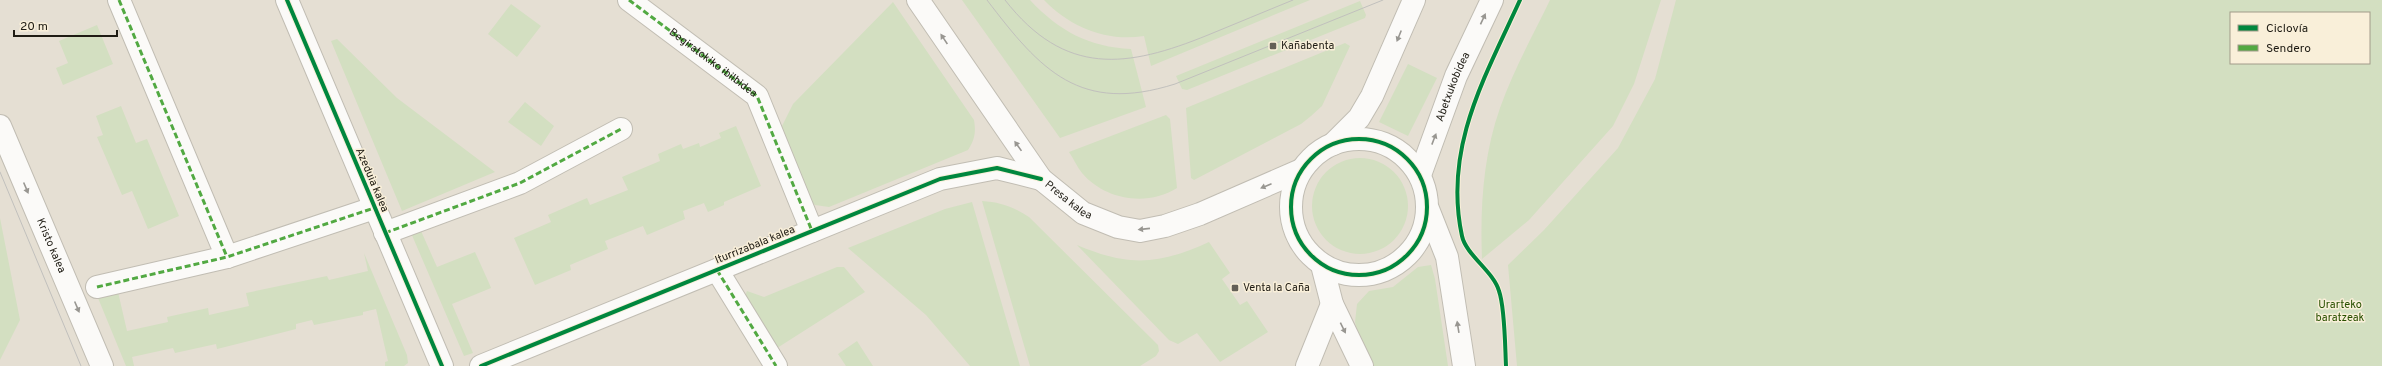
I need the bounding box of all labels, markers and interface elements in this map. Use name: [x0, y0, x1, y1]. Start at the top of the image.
scale bar: [14, 12, 117, 38]
legend: [2230, 12, 2370, 64]
one-way arrow: [1480, 13, 1486, 25]
text: 20 m: [20, 19, 48, 35]
text: Ciclovía: [2266, 21, 2308, 37]
street label: Begiratokiko ibilbidea: [666, 25, 760, 101]
one-way arrow: [1396, 31, 1402, 42]
one-way arrow: [940, 33, 948, 44]
place label: Kañabenta: [1281, 39, 1334, 53]
marker: Kañabenta: [1268, 41, 1278, 51]
text: Sendero: [2266, 41, 2311, 57]
street label: Abetxukobidea: [1433, 50, 1473, 124]
one-way arrow: [1432, 133, 1438, 145]
one-way arrow: [1014, 141, 1022, 151]
street label: Azeduia kalea: [352, 146, 392, 214]
street label: Presa kalea: [1042, 178, 1094, 223]
one-way arrow: [23, 182, 29, 193]
one-way arrow: [1260, 183, 1271, 189]
street label: Kristo kalea: [33, 216, 69, 275]
street label: Iturrizabala kalea: [713, 222, 797, 267]
one-way arrow: [1138, 226, 1150, 233]
place label: Venta la Caña: [1243, 281, 1310, 295]
marker: Venta la Caña: [1230, 283, 1240, 293]
park label: Urarteko baratzeak: [2316, 298, 2365, 325]
one-way arrow: [74, 302, 80, 313]
one-way arrow: [1455, 321, 1461, 334]
one-way arrow: [1340, 322, 1346, 333]

